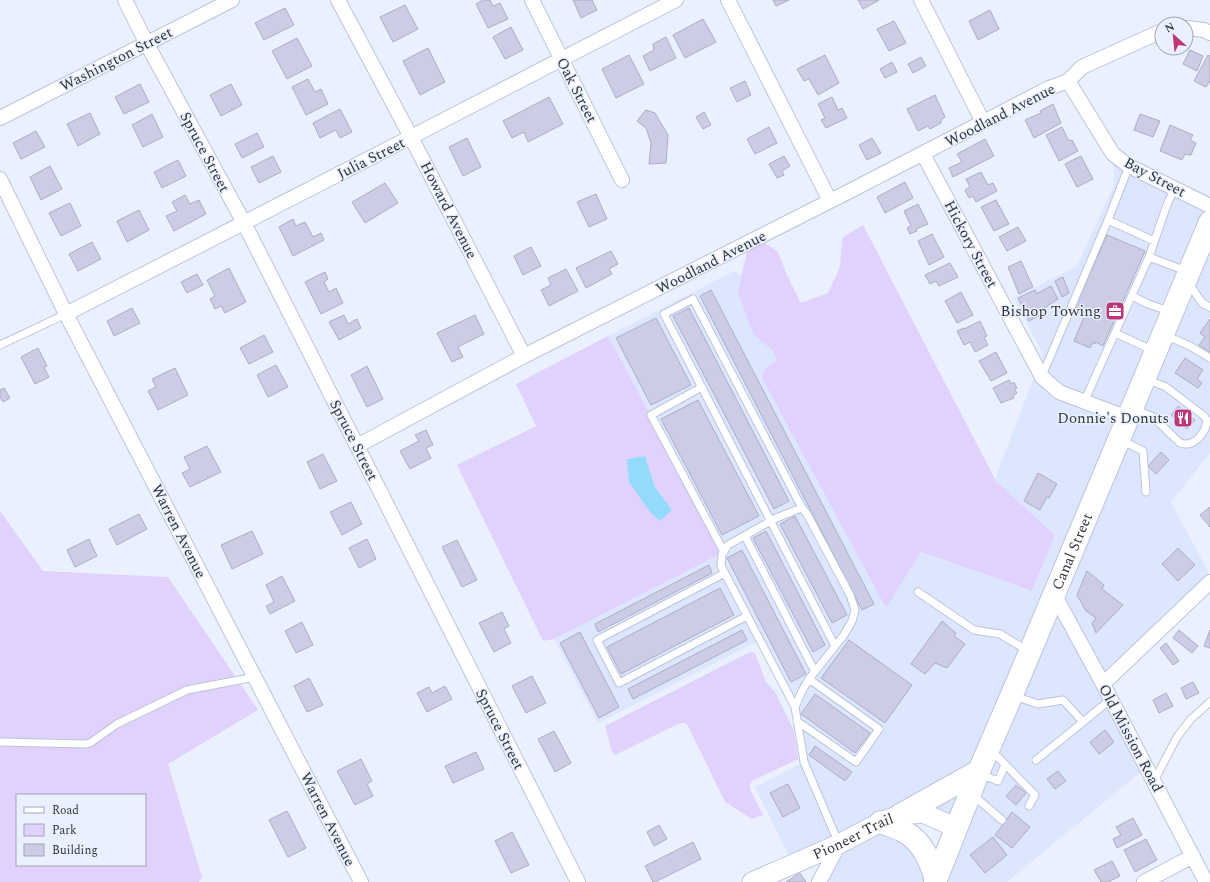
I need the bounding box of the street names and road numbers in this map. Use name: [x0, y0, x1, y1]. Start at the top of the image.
street label: Washington Street: [56, 21, 177, 98]
street label: Oak Street: [550, 53, 603, 127]
street label: Woodland Avenue: [941, 78, 1059, 153]
street label: Spruce Street: [174, 108, 235, 197]
street label: Julia Street: [333, 131, 409, 185]
street label: Bay Street: [1120, 151, 1190, 203]
street label: Howard Avenue: [414, 158, 483, 263]
street label: Hickory Street: [938, 196, 1003, 292]
street label: Woodland Avenue: [652, 225, 770, 300]
street label: Spruce Street: [323, 396, 384, 485]
street label: Warren Avenue: [145, 480, 212, 582]
street label: Canal Street: [1046, 509, 1099, 594]
street label: Old Mission Road: [1092, 680, 1169, 796]
street label: Spruce Street: [469, 685, 530, 774]
street label: Warren Avenue: [294, 768, 361, 870]
street label: Pioneer Trail: [809, 807, 897, 866]

